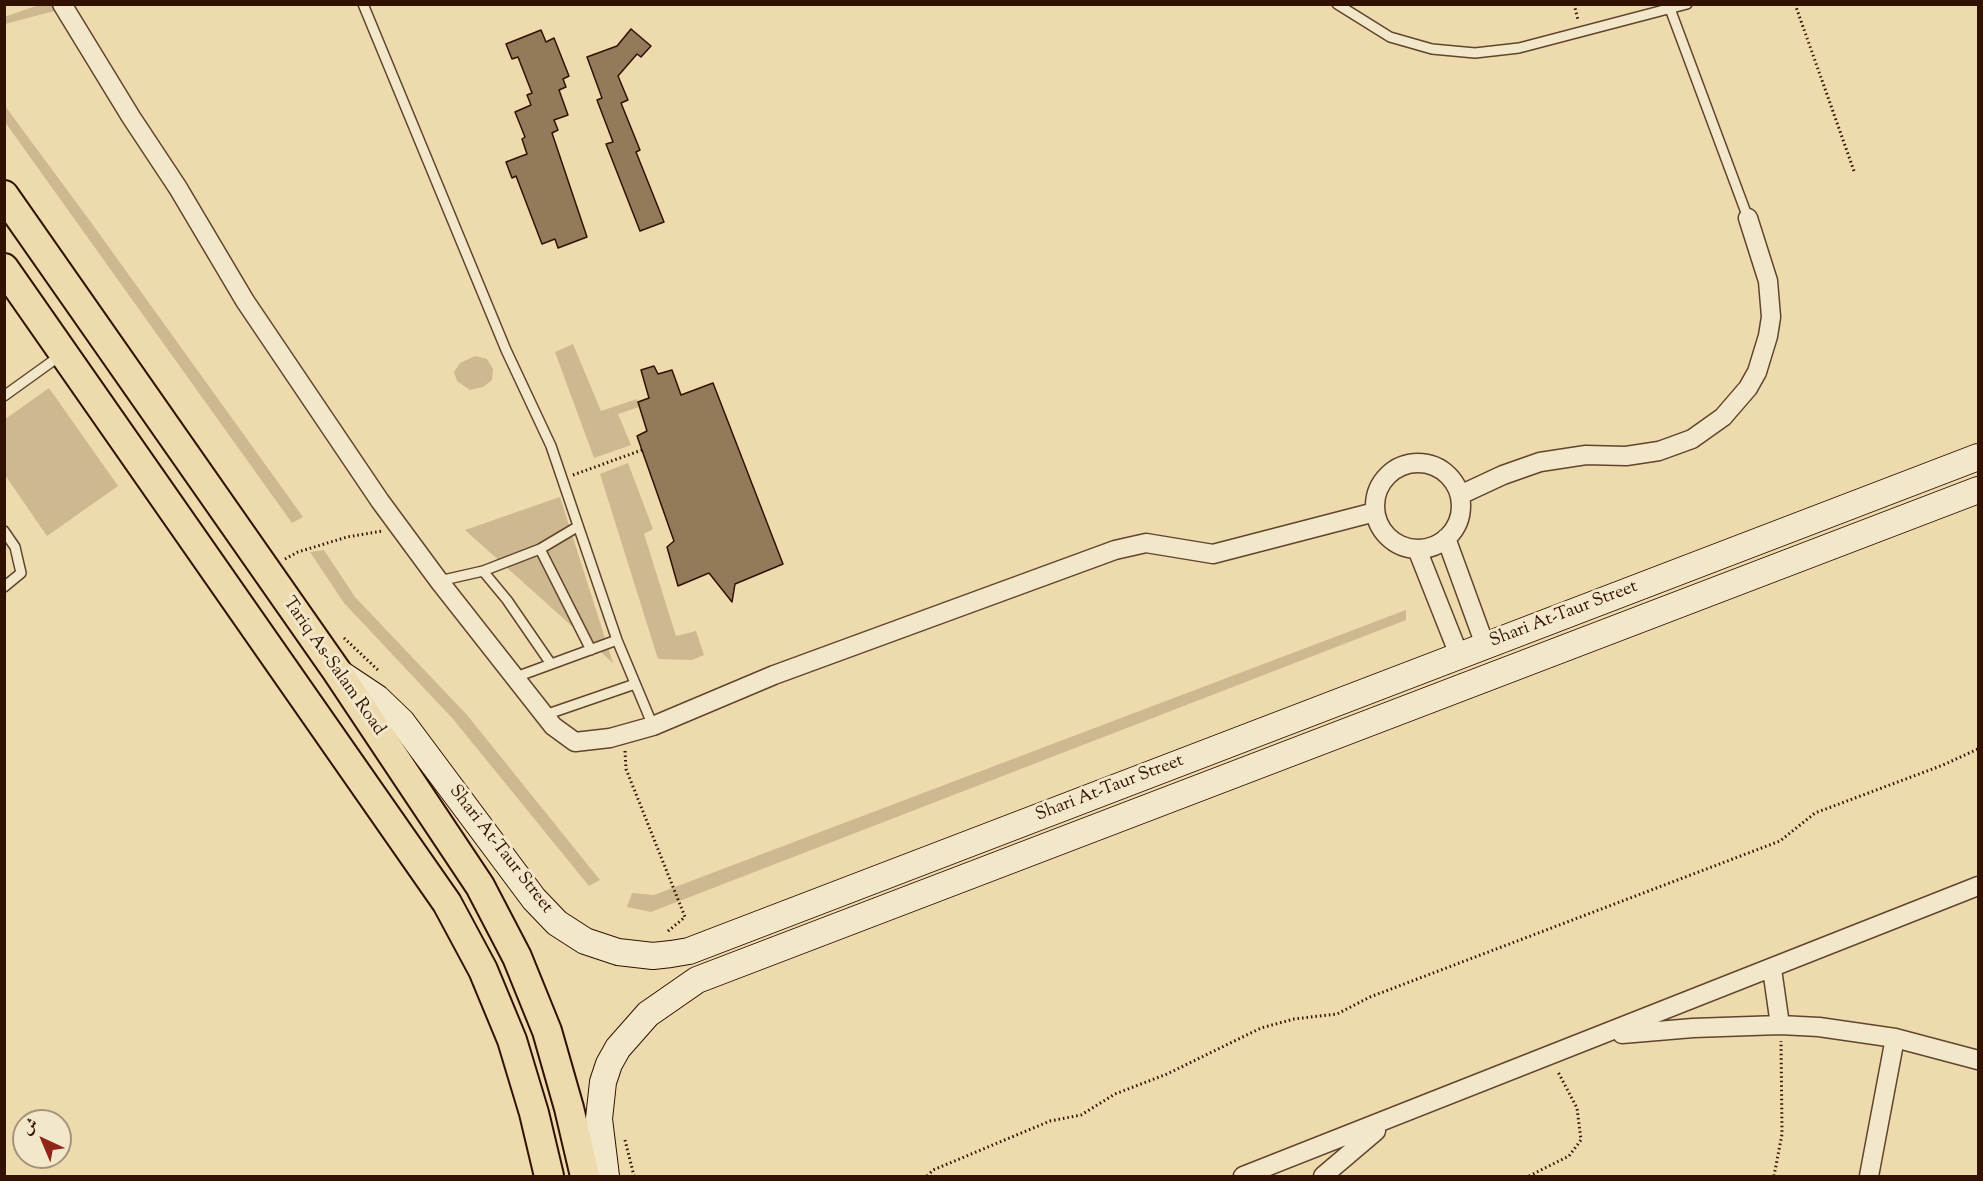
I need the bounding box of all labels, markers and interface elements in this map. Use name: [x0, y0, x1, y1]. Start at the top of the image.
street label: Shari At-Taur Street: [1487, 577, 1641, 653]
street label: Tariq As-Salam Road: [277, 594, 389, 740]
street label: Shari At-Taur Street: [1033, 751, 1187, 827]
street label: Shari At-Taur Street: [443, 782, 557, 918]
north arrow: [12, 1109, 72, 1169]
text: ش: [17, 1113, 44, 1141]

